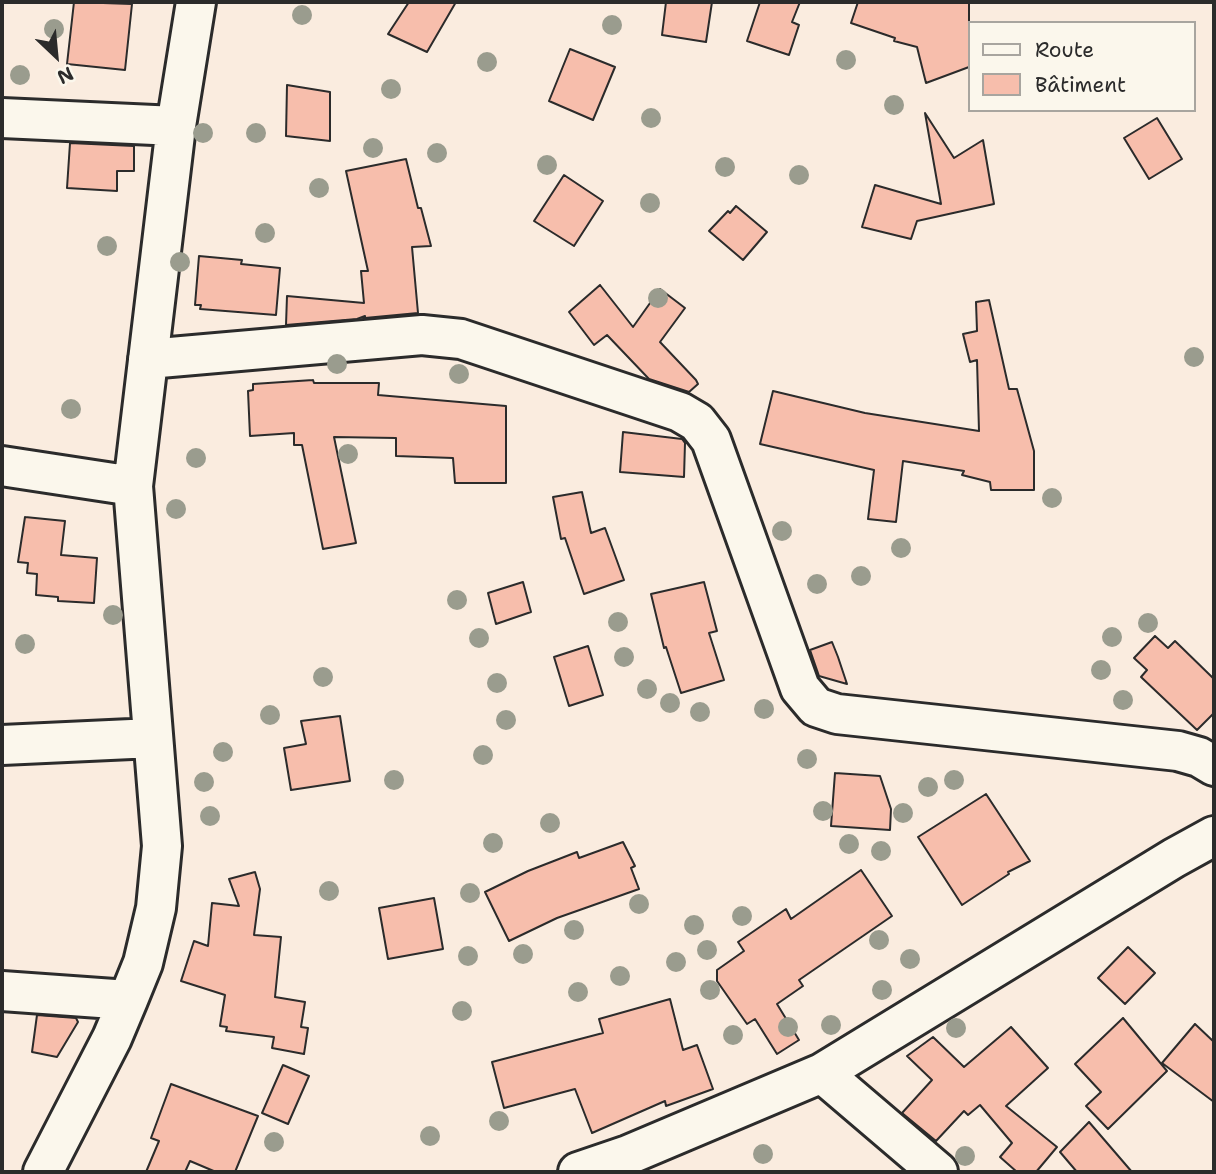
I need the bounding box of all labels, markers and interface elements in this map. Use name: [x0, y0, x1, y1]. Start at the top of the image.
north arrow: [21, 21, 91, 91]
legend: [968, 21, 1195, 112]
text: Route: [1035, 36, 1094, 64]
text: N: [53, 61, 78, 90]
text: Bâtiment: [1035, 71, 1126, 99]

